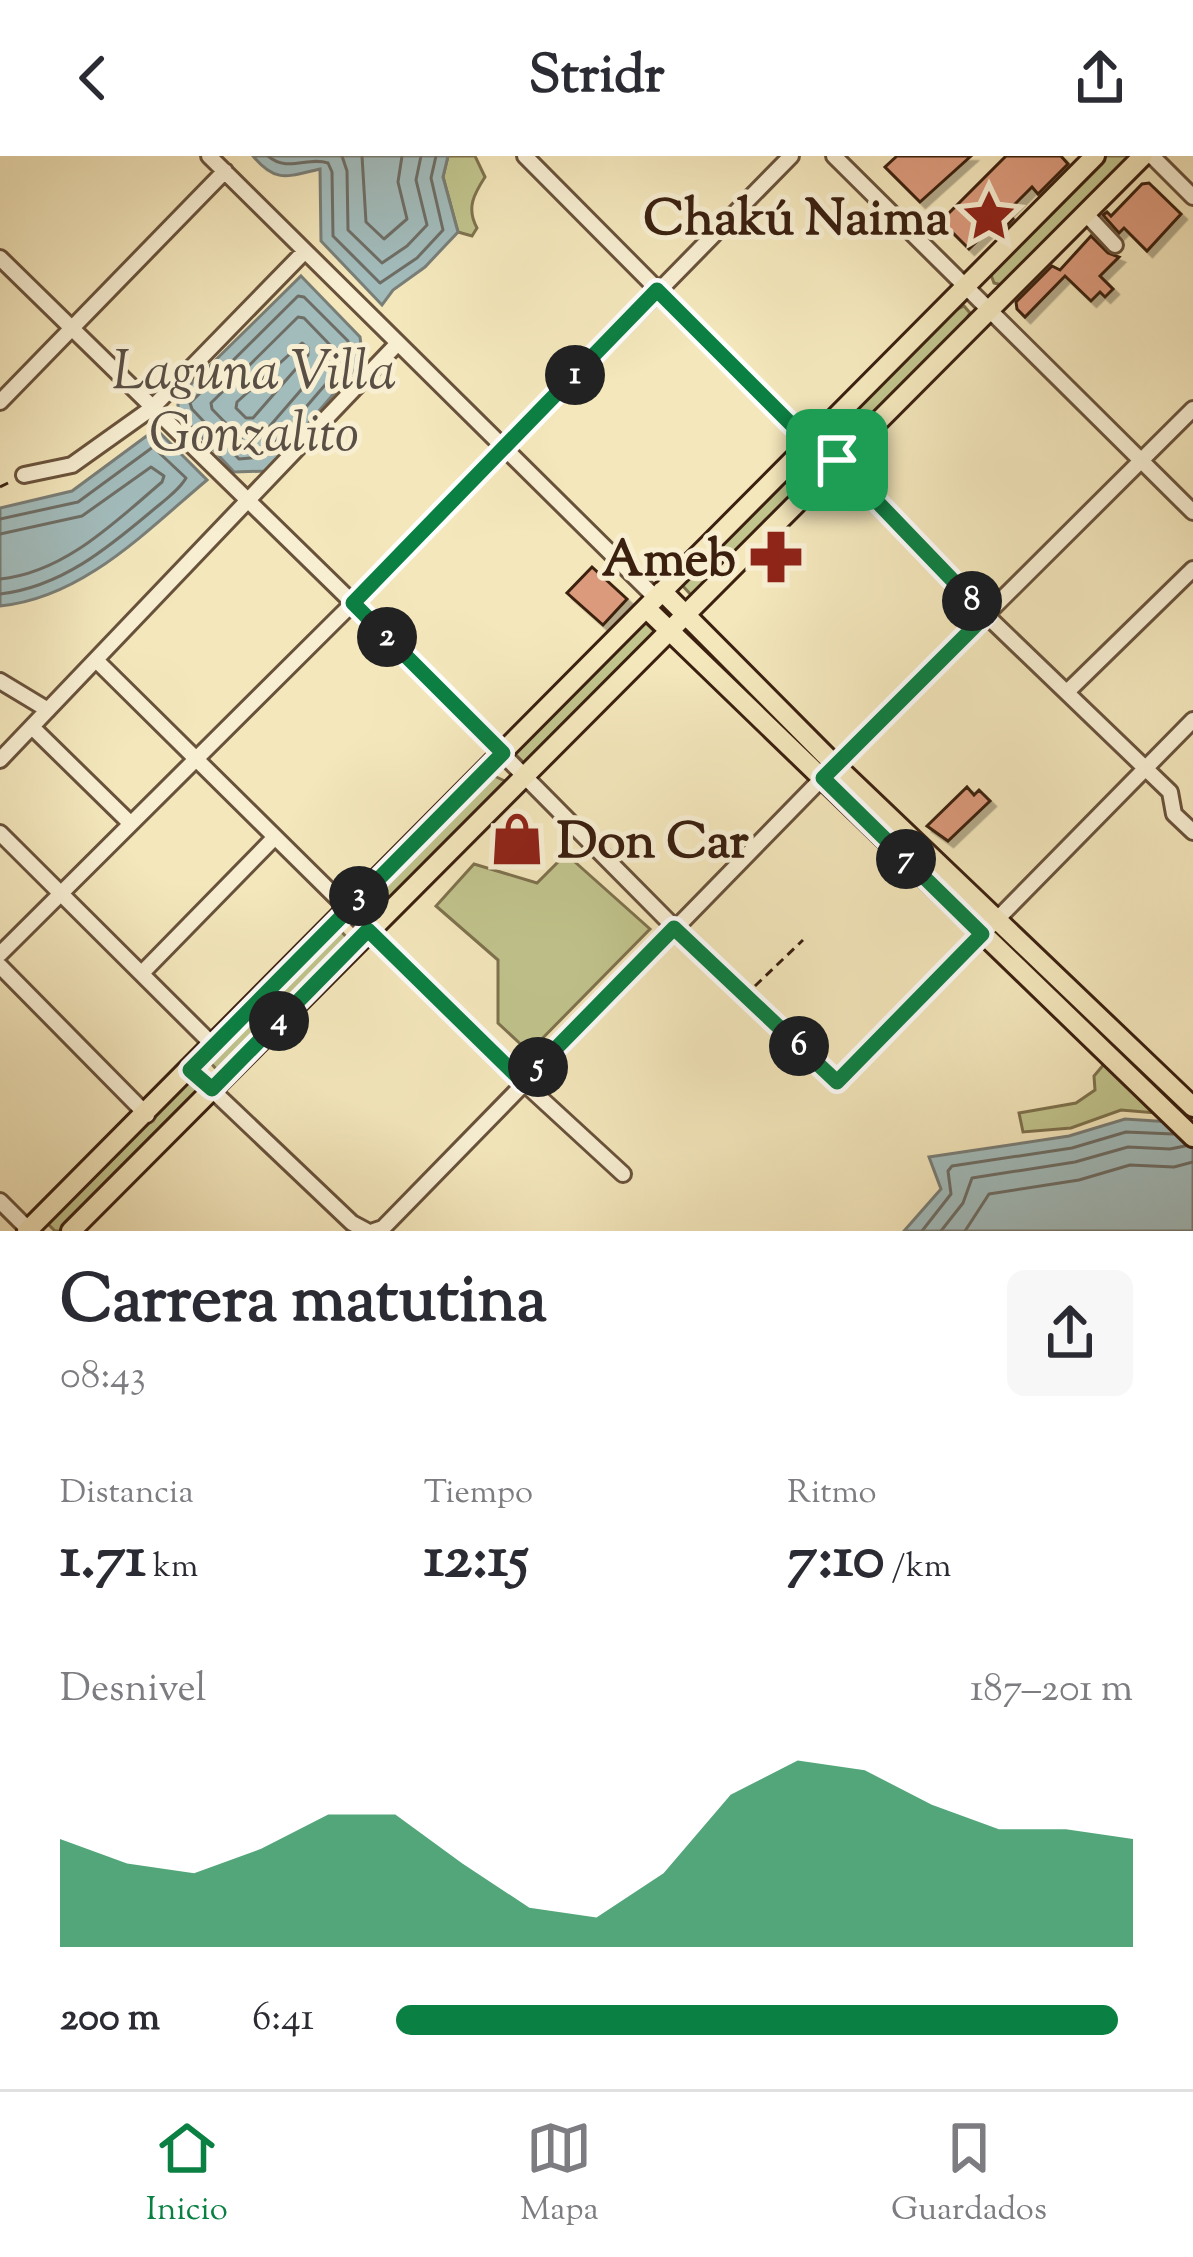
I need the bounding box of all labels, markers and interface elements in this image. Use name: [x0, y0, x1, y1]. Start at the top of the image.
text: Stridr: [528, 39, 665, 117]
icon: back: [60, 45, 126, 111]
icon: share: [1067, 45, 1133, 111]
place label: Chakú Naima: [643, 185, 949, 258]
place icon: Chakú Naima: [960, 187, 1018, 245]
water label: Laguna Villa Gonzalito: [112, 336, 396, 476]
pin: 1: [545, 345, 605, 405]
text: 1: [569, 351, 581, 399]
pin: [786, 409, 888, 511]
icon: arrive: [804, 427, 870, 493]
place label: Ameb: [602, 526, 736, 599]
pharmacy icon: Ameb: [747, 528, 805, 586]
pin: 8: [942, 571, 1002, 631]
text: 8: [964, 577, 980, 625]
pin: 2: [357, 607, 417, 667]
text: 2: [379, 613, 395, 661]
place label: Don Car: [557, 808, 749, 881]
shop icon: Don Car: [488, 810, 546, 868]
pin: 7: [876, 829, 936, 889]
text: 7: [898, 835, 914, 883]
pin: 3: [329, 866, 389, 926]
text: 3: [352, 872, 366, 920]
pin: 4: [249, 991, 309, 1051]
text: 4: [271, 997, 287, 1045]
pin: 6: [769, 1016, 829, 1076]
text: 6: [791, 1022, 807, 1070]
pin: 5: [508, 1037, 568, 1097]
text: 5: [532, 1043, 544, 1091]
text: Carrera matutina: [60, 1257, 547, 1352]
button: share: [1007, 1270, 1133, 1396]
text: 08:43: [60, 1350, 146, 1406]
text: Distancia: [60, 1470, 194, 1518]
text: Tiempo: [424, 1470, 533, 1518]
text: Ritmo: [787, 1470, 877, 1518]
text: 1.71: [60, 1518, 146, 1605]
text: 12:15: [424, 1518, 529, 1605]
text: 7:10: [787, 1518, 885, 1605]
text: km: [146, 1544, 198, 1592]
text: /km: [885, 1544, 951, 1592]
text: Desnivel: [60, 1663, 206, 1719]
text: 187–201 m: [970, 1663, 1133, 1719]
text: 200 m: [60, 1992, 160, 2048]
text: 6:41: [252, 1992, 314, 2048]
tab: Inicio: [146, 2115, 228, 2235]
tab: Mapa: [520, 2115, 599, 2235]
tab: Guardados: [891, 2115, 1047, 2235]

